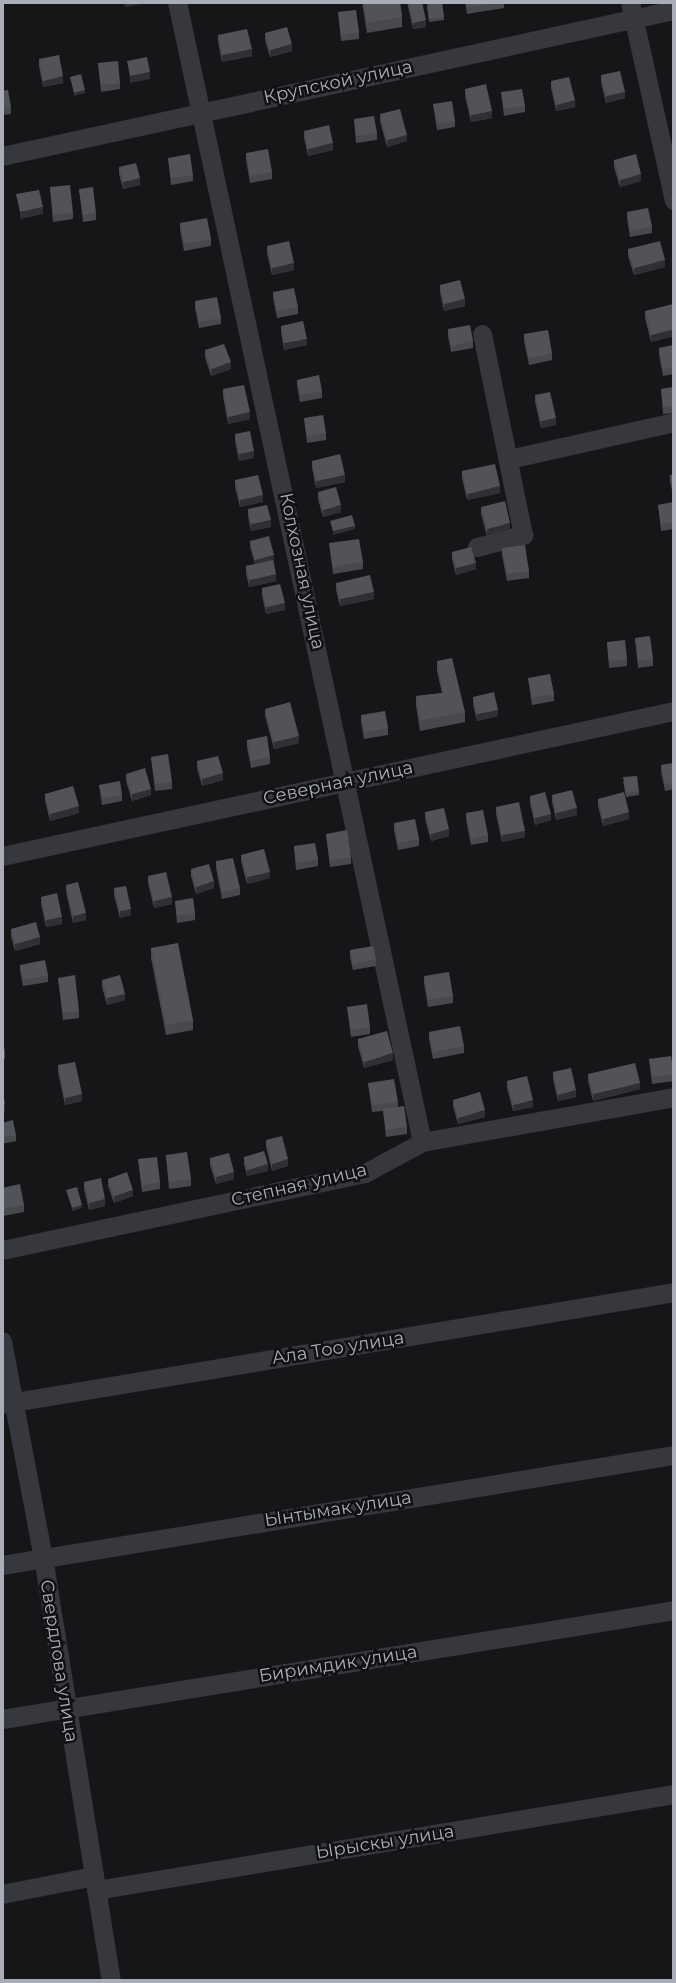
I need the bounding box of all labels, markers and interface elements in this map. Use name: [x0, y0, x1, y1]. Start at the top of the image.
street label: Крупской улица: [262, 56, 414, 108]
street label: Колхозная улица: [275, 491, 329, 651]
street label: Северная улица: [261, 757, 415, 809]
street label: Степная улица: [229, 1159, 369, 1211]
street label: Ала Тоо улица: [270, 1327, 406, 1369]
street label: Ынтымак улица: [263, 1487, 413, 1531]
street label: Свердлова улица: [35, 1578, 83, 1744]
street label: Биримдик улица: [257, 1641, 419, 1687]
street label: Ырыскы улица: [314, 1820, 456, 1864]

